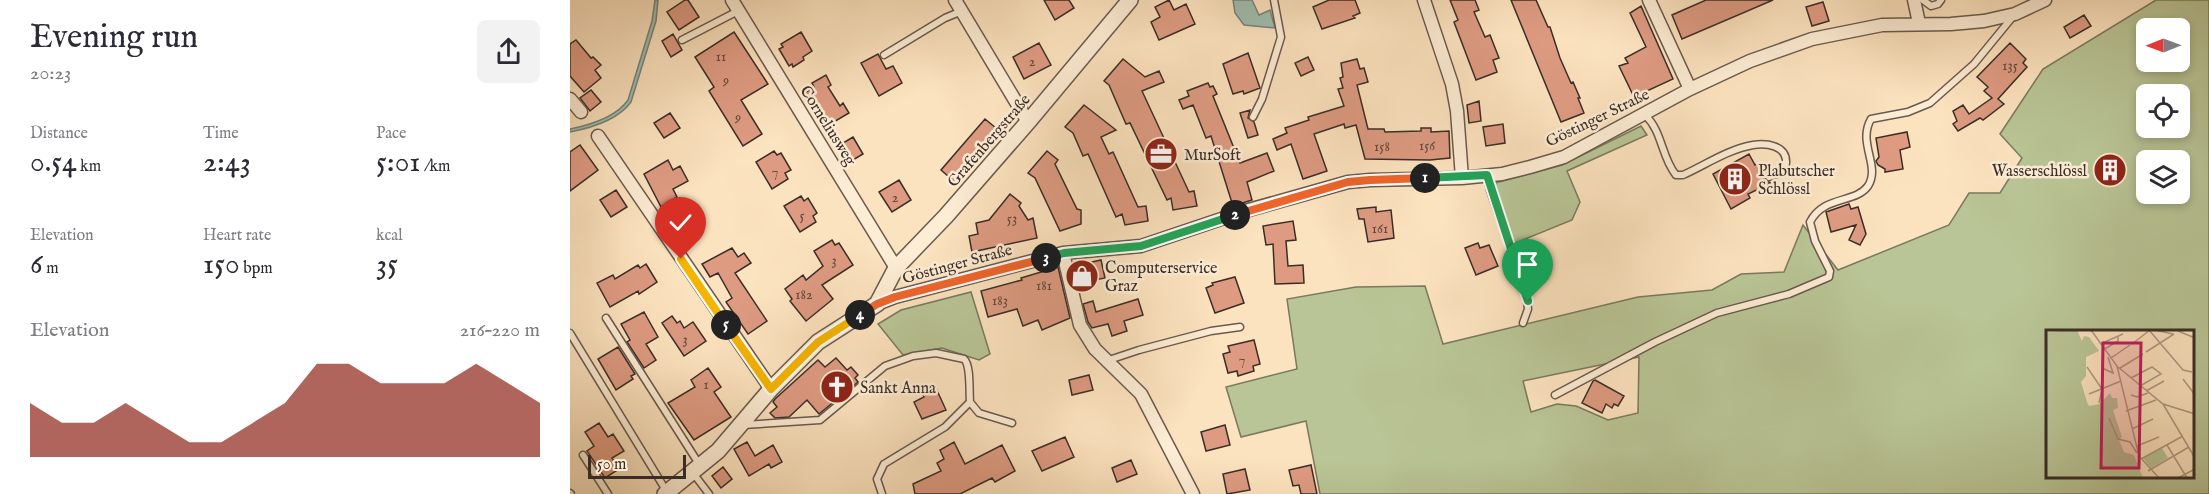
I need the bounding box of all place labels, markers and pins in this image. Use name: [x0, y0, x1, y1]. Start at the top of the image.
office icon: MurSoft: [1143, 136, 1179, 172]
place label: MurSoft: [1184, 146, 1242, 166]
building icon: Wasserschlössl: [2092, 152, 2128, 188]
building icon: Plabutscher Schlössl: [1717, 161, 1753, 197]
place label: Plabutscher Schlössl: [1758, 162, 1835, 200]
place label: Wasserschlössl: [1992, 162, 2088, 182]
pin: 1: [1410, 163, 1440, 193]
pin: [655, 197, 706, 259]
pin: 2: [1220, 200, 1250, 230]
pin: [1502, 239, 1553, 301]
pin: 3: [1031, 243, 1061, 273]
shop icon: Computerservice Graz: [1064, 258, 1100, 294]
place label: Computerservice Graz: [1105, 259, 1217, 297]
pin: 4: [845, 300, 875, 330]
pin: 5: [711, 310, 741, 340]
church icon: Sankt Anna: [819, 369, 855, 405]
place label: Sankt Anna: [860, 379, 936, 399]

